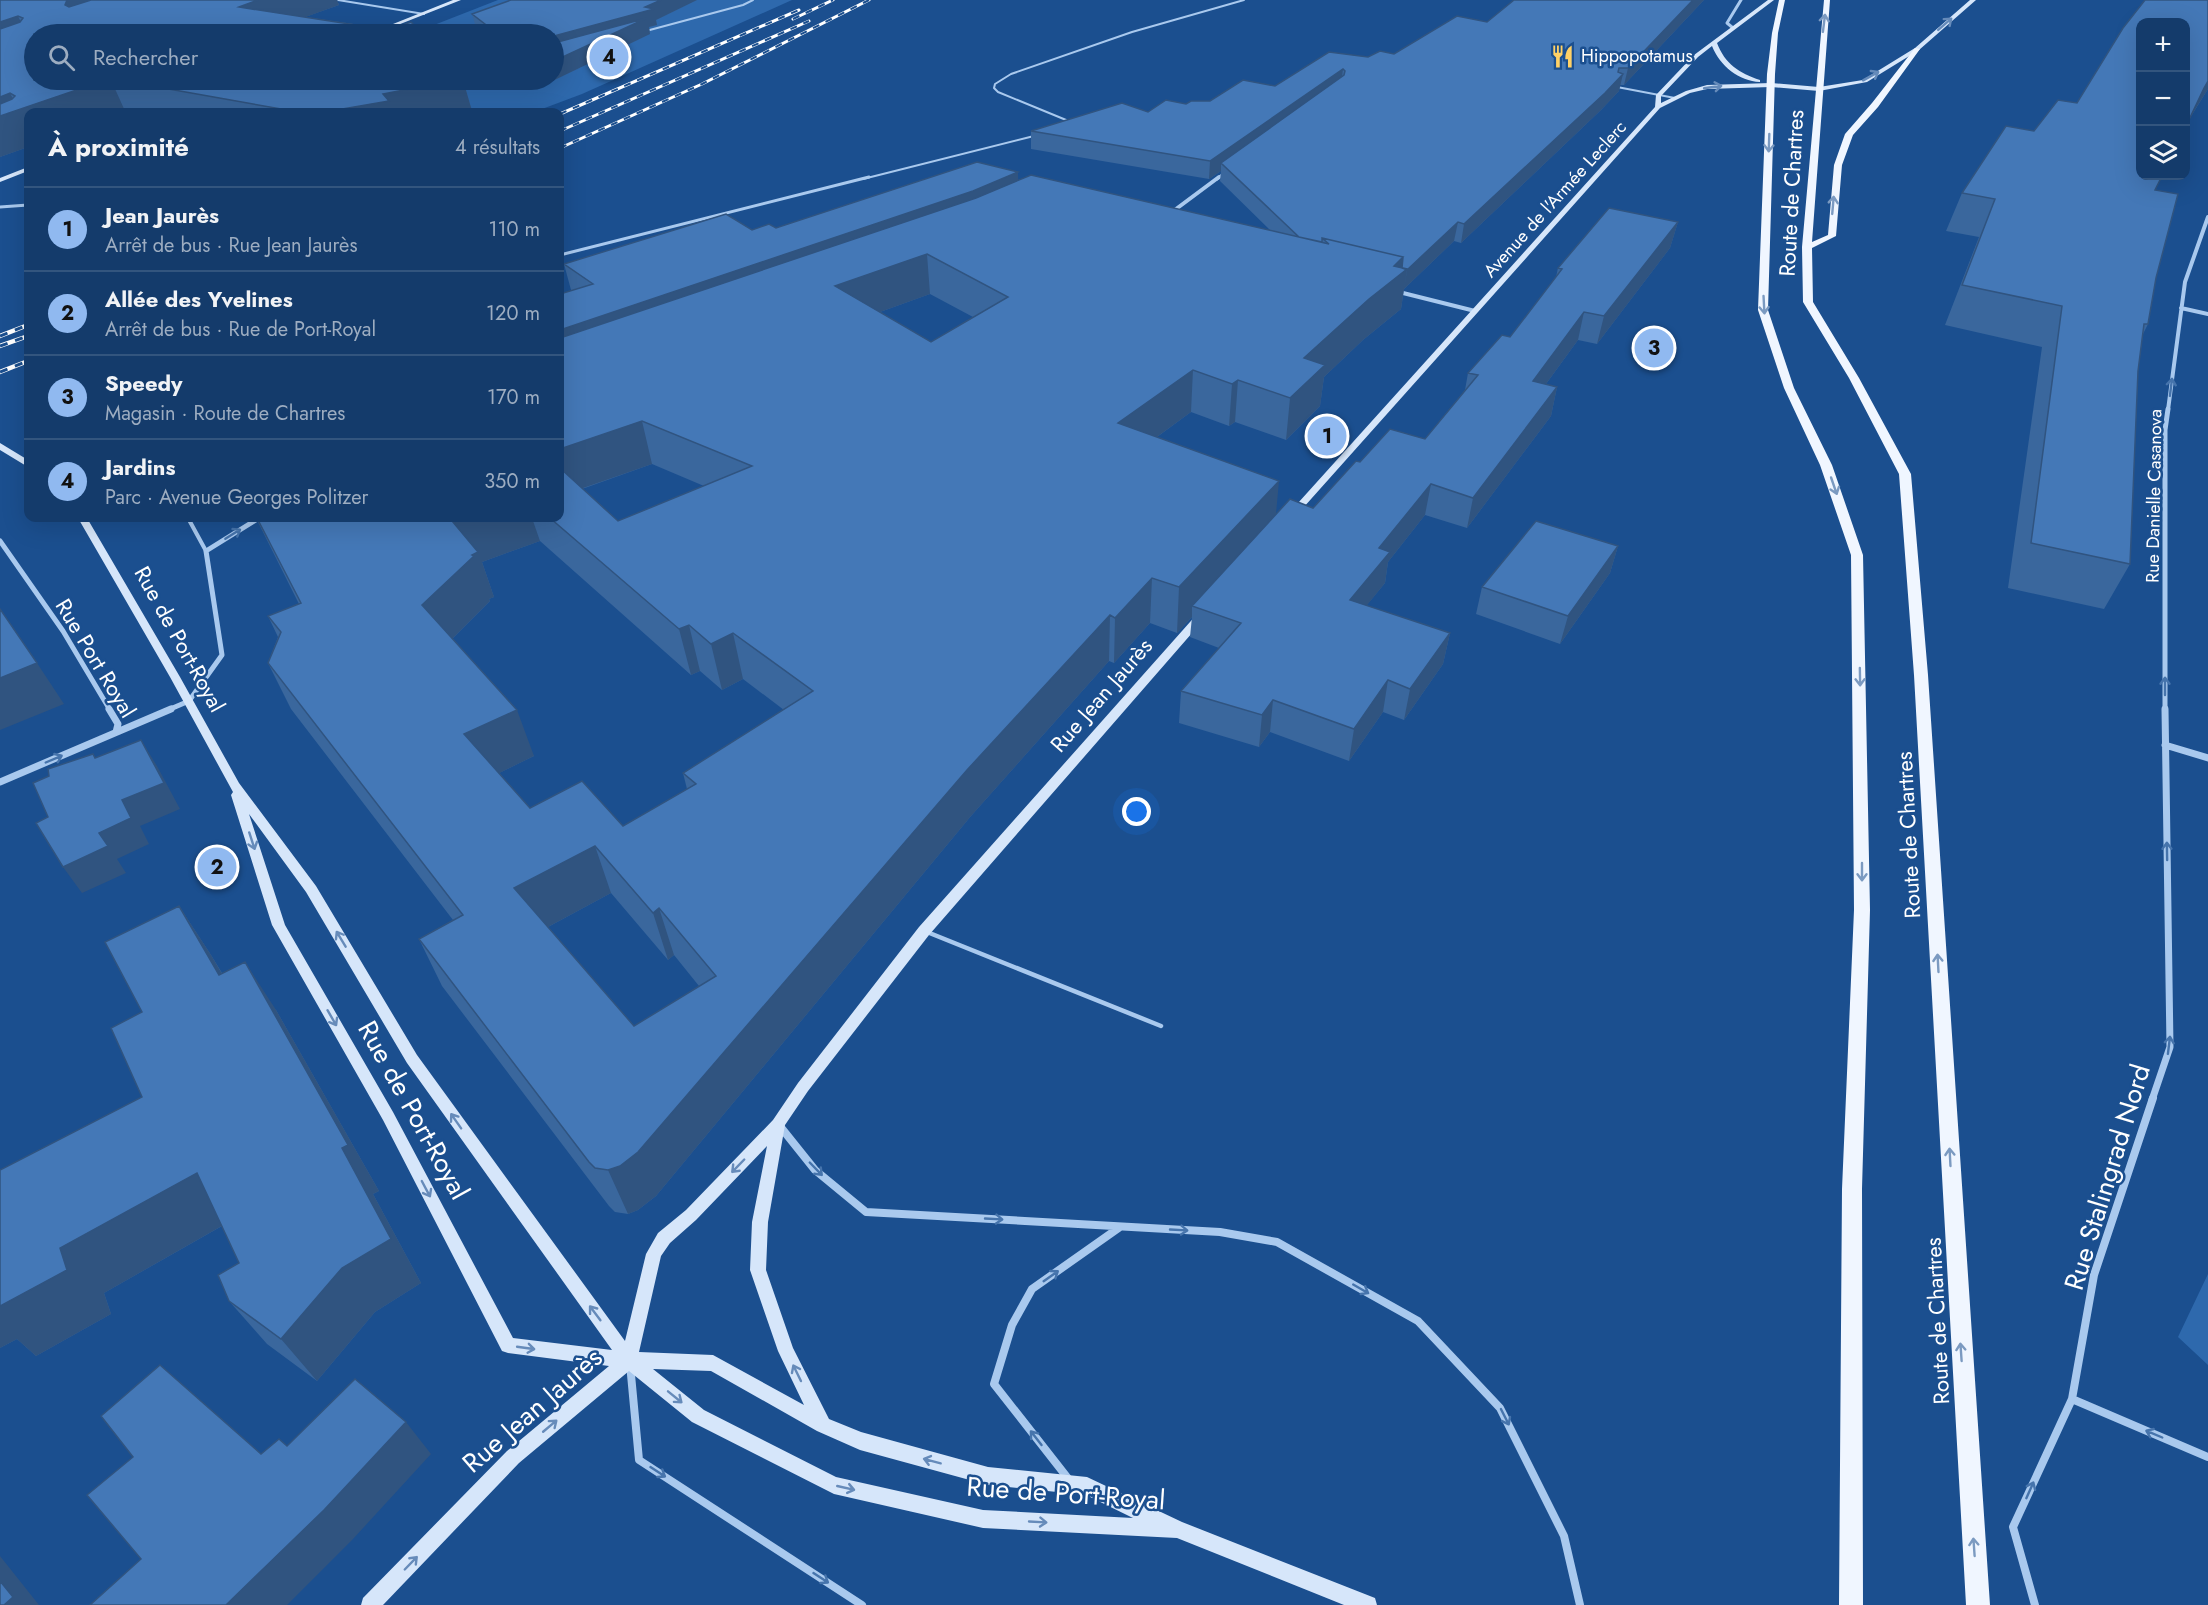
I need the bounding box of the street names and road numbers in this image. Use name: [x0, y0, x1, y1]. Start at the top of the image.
street label: Route de Chartres: [1771, 109, 1811, 277]
street label: Avenue de l'Armée Leclerc: [1477, 115, 1633, 283]
street label: Rue Danielle Casanova: [2139, 409, 2169, 583]
street label: Rue de Port-Royal: [127, 560, 233, 718]
street label: Rue Port Royal: [48, 592, 144, 724]
street label: Rue Jean Jaurès: [1042, 631, 1160, 759]
street label: Route de Chartres: [1888, 751, 1928, 919]
street label: Rue de Port-Royal: [349, 1013, 479, 1207]
street label: Rue Stalingrad Nord: [2054, 1059, 2160, 1295]
street label: Route de Chartres: [1917, 1237, 1957, 1405]
street label: Rue Jean Jaurès: [453, 1338, 611, 1482]
street label: Rue de Port-Royal: [965, 1467, 1167, 1519]

